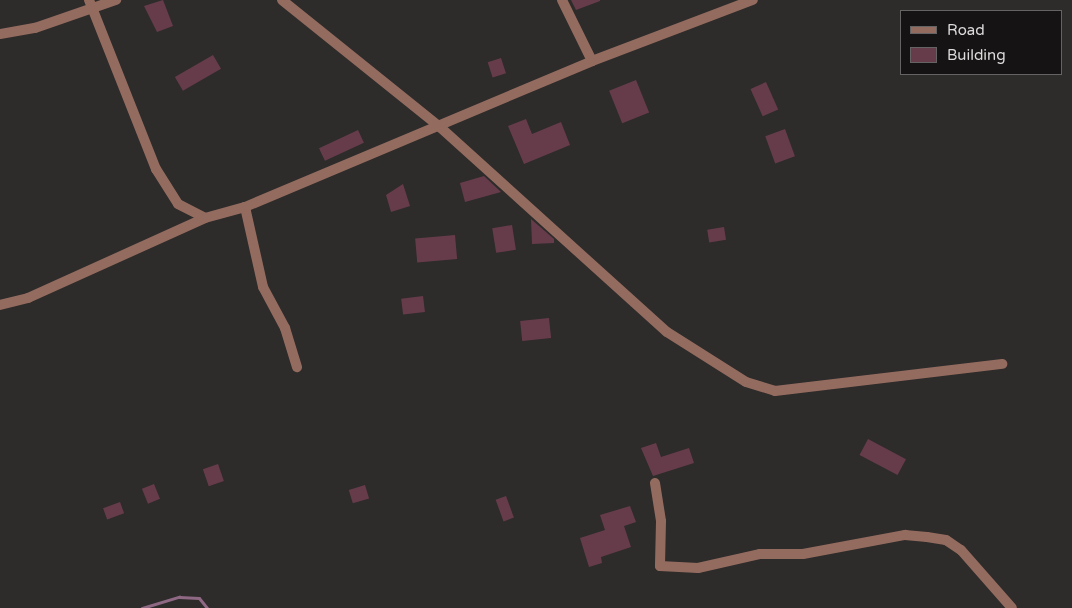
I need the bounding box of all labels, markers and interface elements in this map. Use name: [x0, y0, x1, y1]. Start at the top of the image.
legend: [900, 10, 1062, 75]
text: Road: [947, 21, 985, 39]
text: Building: [947, 46, 1006, 64]

